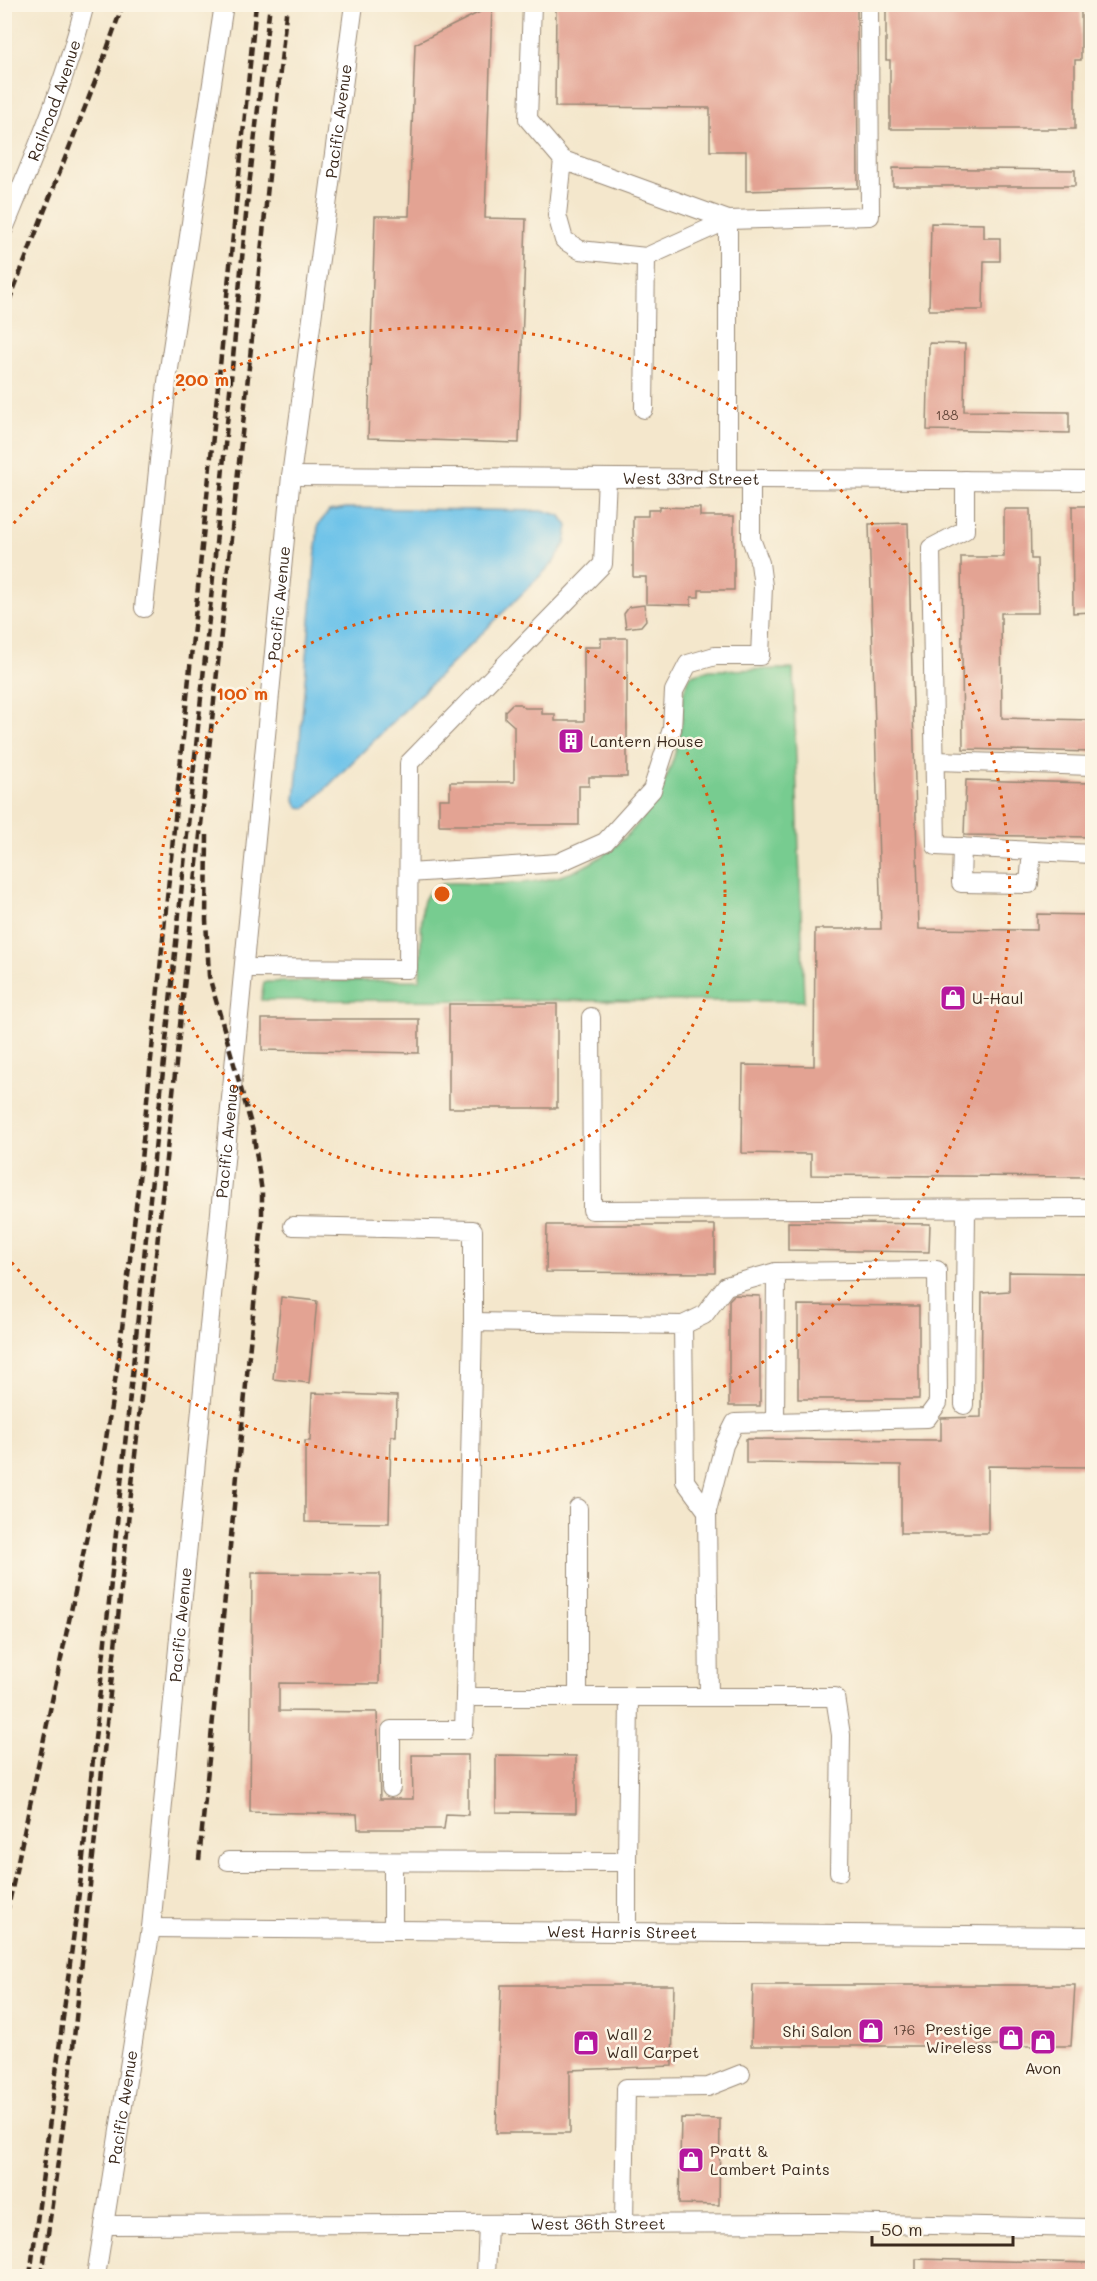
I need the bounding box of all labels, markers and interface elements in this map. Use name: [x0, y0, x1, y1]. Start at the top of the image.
street label: Railroad Avenue: [22, 37, 85, 164]
street label: Pacific Avenue: [320, 63, 356, 180]
text: 200 m: [175, 367, 229, 391]
house number: 188: [935, 405, 959, 424]
street label: West 33rd Street: [622, 467, 760, 489]
street label: Pacific Avenue: [262, 545, 294, 662]
text: 100 m: [216, 681, 268, 705]
building icon: Lantern House: [556, 726, 586, 756]
place label: Lantern House: [590, 730, 704, 751]
centre of rings: [432, 884, 452, 904]
shop icon: U-Haul: [938, 983, 968, 1013]
place label: U-Haul: [972, 987, 1024, 1008]
street label: Pacific Avenue: [210, 1083, 242, 1199]
street label: Pacific Avenue: [164, 1566, 196, 1683]
street label: West Harris Street: [547, 1920, 697, 1943]
shop icon: Shi Salon: [856, 2016, 886, 2046]
place label: Prestige Wireless: [925, 2018, 992, 2057]
place label: Shi Salon: [783, 2020, 852, 2041]
house number: 176: [893, 2020, 915, 2039]
place label: Wall 2 Wall Carpet: [606, 2023, 699, 2062]
shop icon: Prestige Wireless: [996, 2023, 1026, 2053]
shop icon: Avon: [1028, 2027, 1058, 2057]
shop icon: Wall 2 Wall Carpet: [571, 2028, 601, 2058]
street label: Pacific Avenue: [103, 2049, 142, 2166]
place label: Avon: [1025, 2057, 1061, 2078]
place label: Pratt & Lambert Paints: [710, 2140, 830, 2179]
shop icon: Pratt & Lambert Paints: [676, 2145, 706, 2175]
scale bar: [872, 2209, 1013, 2247]
street label: West 36th Street: [530, 2212, 666, 2234]
text: 50 m: [881, 2217, 923, 2241]

